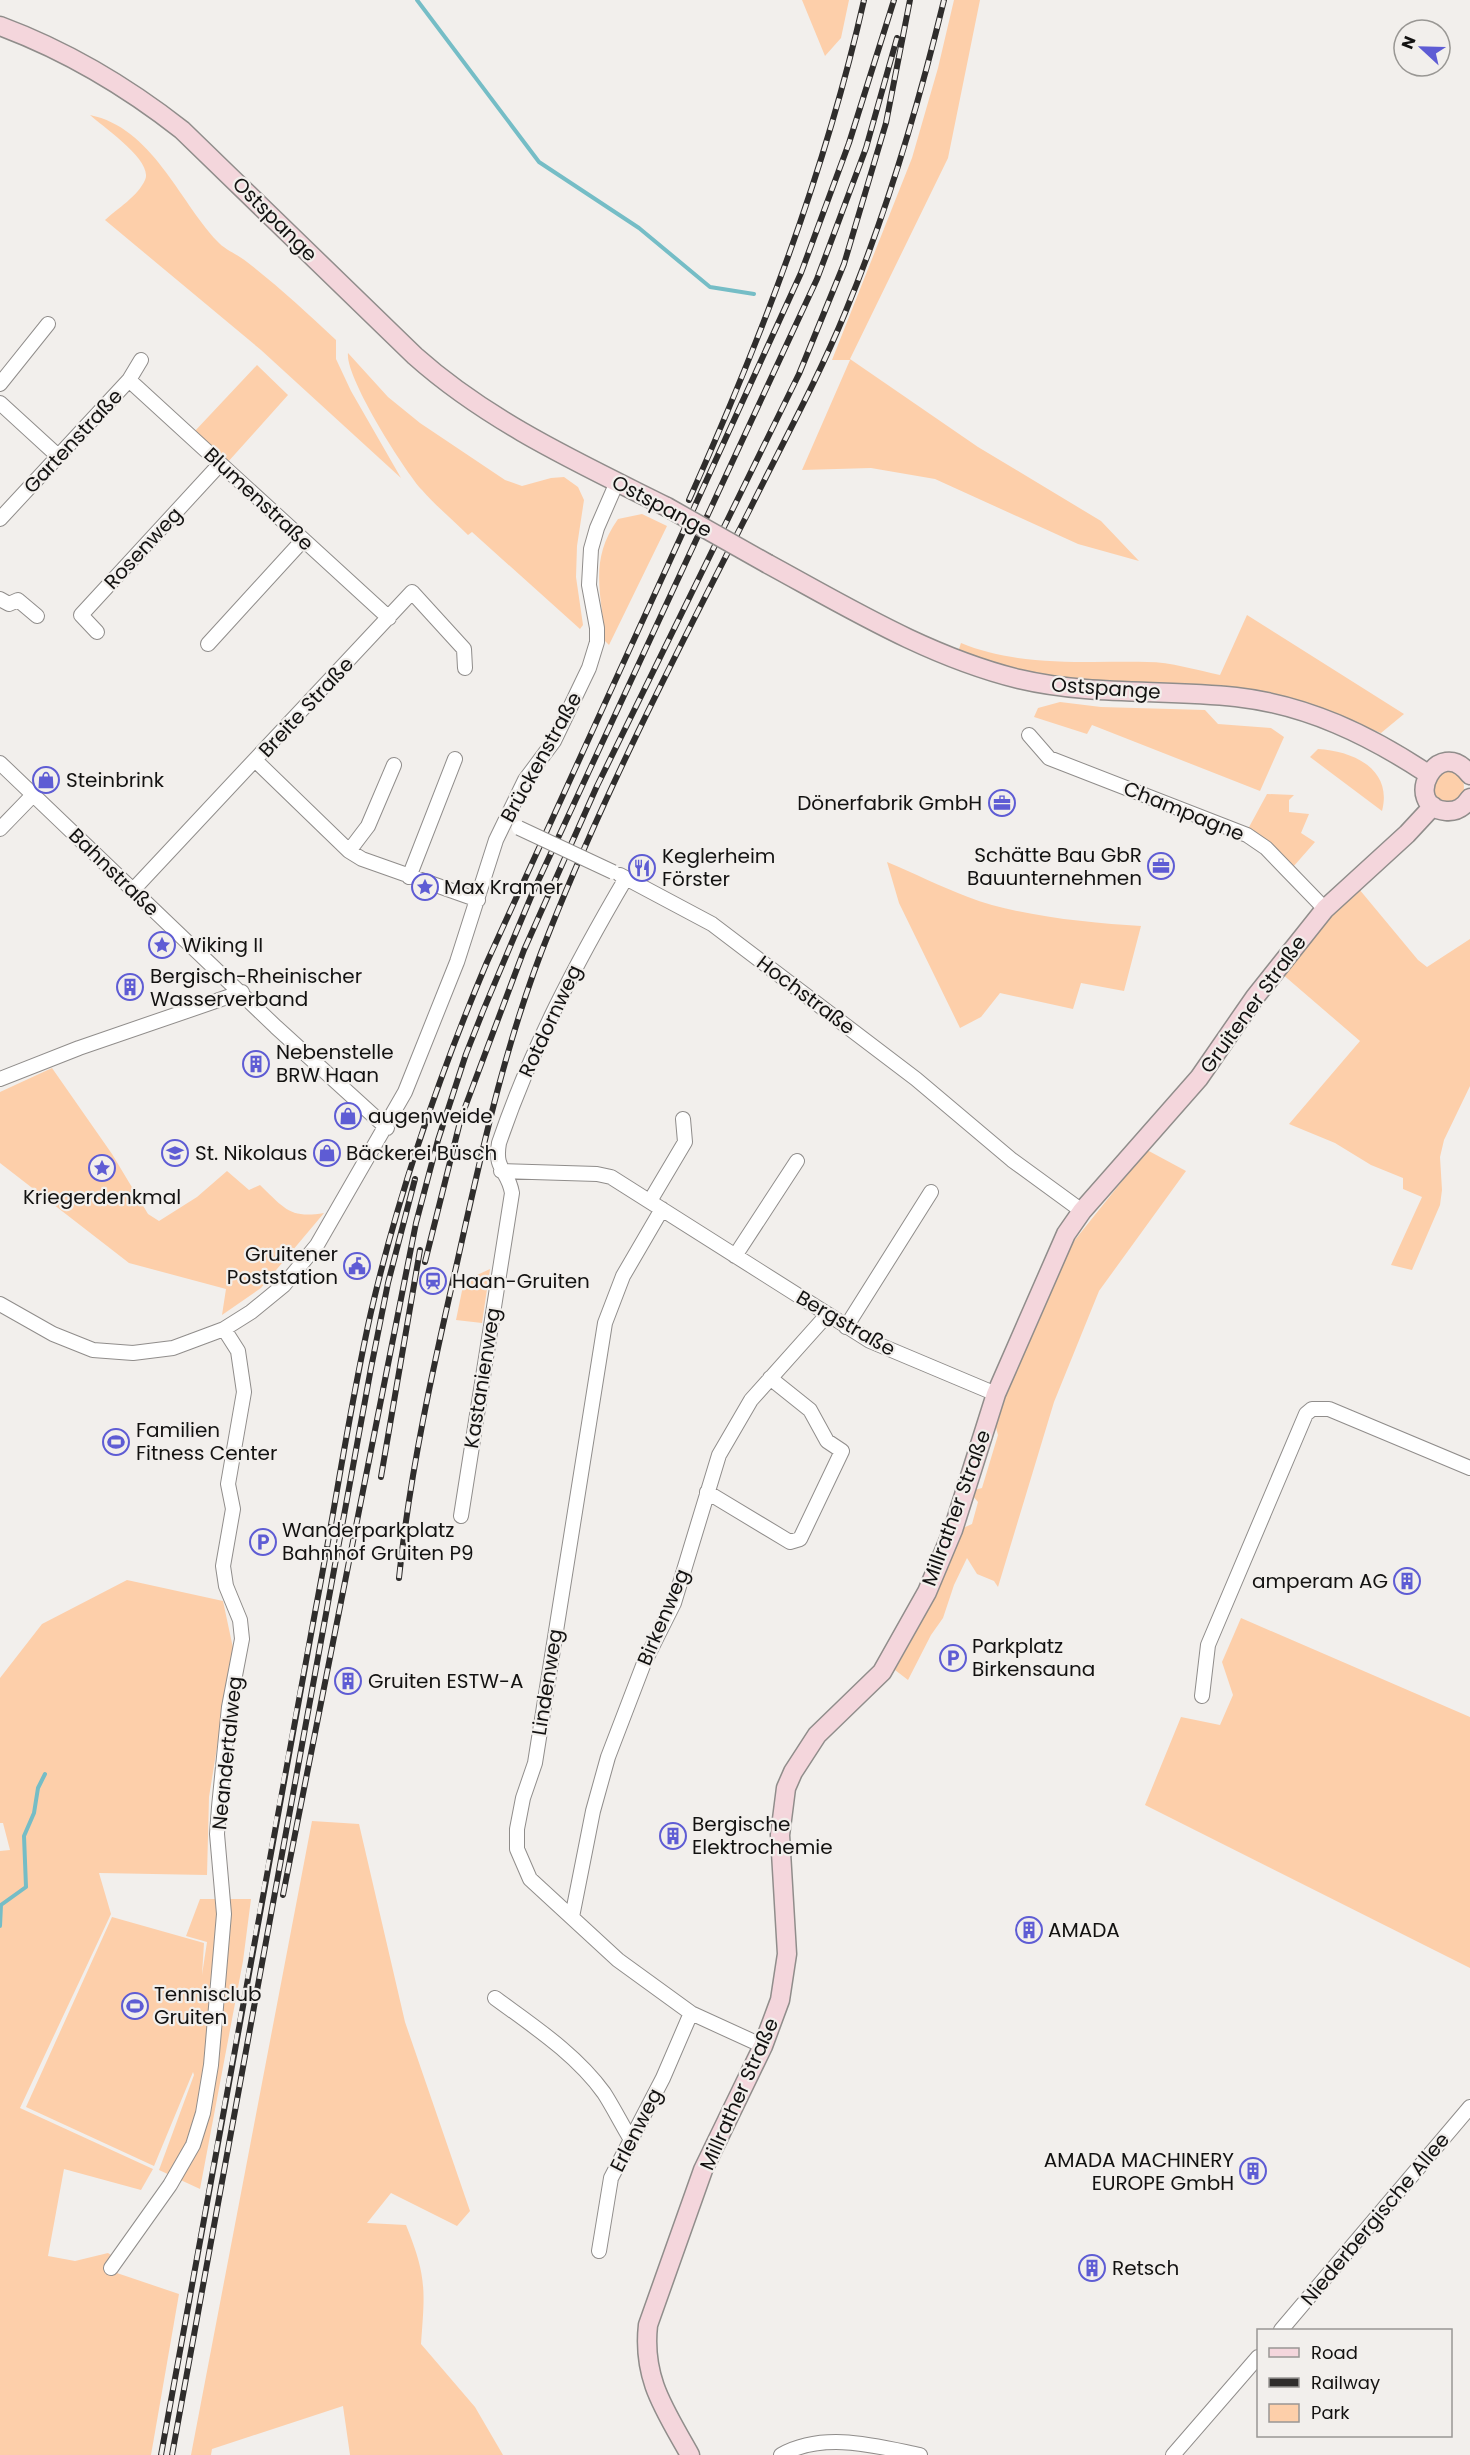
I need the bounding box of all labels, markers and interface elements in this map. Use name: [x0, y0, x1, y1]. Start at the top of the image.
north arrow: [1392, 18, 1452, 78]
text: N: [1396, 33, 1421, 52]
street label: Ostspange: [226, 170, 324, 268]
street label: Gartenstraße: [17, 383, 129, 499]
street label: Blumenstraße: [198, 441, 320, 557]
street label: Ostspange: [607, 468, 717, 544]
street label: Rosenweg: [98, 501, 188, 595]
street label: Breite Straße: [252, 651, 360, 763]
street label: Ostspange: [1050, 670, 1162, 706]
street label: Brückenstraße: [494, 687, 588, 827]
shop icon: Steinbrink: [31, 765, 61, 795]
place label: Steinbrink: [66, 766, 165, 794]
street label: Champagne: [1119, 774, 1249, 848]
office icon: Dönerfabrik GmbH: [987, 788, 1017, 818]
place label: Dönerfabrik GmbH: [797, 789, 982, 817]
street label: Bahnstraße: [63, 822, 165, 922]
place label: Schätte Bau GbR Bauunternehmen: [967, 841, 1142, 892]
place label: Keglerheim Förster: [662, 842, 775, 893]
office icon: Schätte Bau GbR Bauunternehmen: [1146, 851, 1176, 881]
restaurant icon: Keglerheim Förster: [627, 853, 657, 883]
place icon: Max Kramer: [410, 872, 440, 902]
place label: Max Kramer: [444, 873, 563, 901]
street label: Gruitener Straße: [1193, 929, 1313, 1079]
place icon: Wiking II: [147, 930, 177, 960]
place label: Wiking II: [182, 931, 263, 959]
street label: Hochstraße: [751, 949, 861, 1041]
street label: Rotdornweg: [512, 960, 588, 1082]
place label: Bergisch-Rheinischer Wasserverband: [150, 962, 362, 1013]
building icon: Bergisch-Rheinischer Wasserverband: [115, 972, 145, 1002]
place label: Nebenstelle BRW Haan: [276, 1038, 394, 1089]
building icon: Nebenstelle BRW Haan: [241, 1049, 271, 1079]
shop icon: augenweide: [333, 1101, 363, 1131]
place label: augenweide: [368, 1102, 493, 1130]
school or university icon: St. Nikolaus: [160, 1138, 190, 1168]
shop icon: Bäckerei Büsch: [312, 1138, 342, 1168]
place label: St. Nikolaus: [195, 1139, 307, 1167]
place label: Bäckerei Büsch: [346, 1139, 497, 1167]
place icon: Kriegerdenkmal: [87, 1153, 117, 1183]
place label: Kriegerdenkmal: [23, 1183, 181, 1211]
place label: Gruitener Poststation: [227, 1240, 338, 1291]
public building icon: Gruitener Poststation: [342, 1251, 372, 1281]
station icon: Haan-Gruiten: [418, 1266, 448, 1296]
place label: Haan-Gruiten: [452, 1267, 590, 1295]
street label: Bergstraße: [791, 1283, 901, 1363]
street label: Kastanienweg: [457, 1306, 507, 1450]
place label: Familien Fitness Center: [136, 1416, 277, 1467]
street label: Millrather Straße: [915, 1426, 997, 1590]
sports icon: Familien Fitness Center: [101, 1427, 131, 1457]
place label: Wanderparkplatz Bahnhof Gruiten P9: [282, 1516, 474, 1567]
parking icon: Wanderparkplatz Bahnhof Gruiten P9: [248, 1527, 278, 1557]
street label: Birkenweg: [630, 1564, 696, 1670]
building icon: amperam AG: [1392, 1566, 1422, 1596]
place label: amperam AG: [1252, 1567, 1388, 1595]
street label: Lindenweg: [525, 1627, 569, 1737]
place label: Parkplatz Birkensauna: [972, 1632, 1095, 1683]
parking icon: Parkplatz Birkensauna: [938, 1643, 968, 1673]
building icon: Gruiten ESTW-A: [333, 1666, 363, 1696]
place label: Gruiten ESTW-A: [368, 1667, 523, 1695]
street label: Neandertalweg: [205, 1675, 249, 1831]
place label: Bergische Elektrochemie: [692, 1810, 833, 1861]
building icon: Bergische Elektrochemie: [658, 1821, 688, 1851]
building icon: AMADA: [1014, 1915, 1044, 1945]
place label: AMADA: [1048, 1916, 1120, 1944]
place label: Tennisclub Gruiten: [154, 1980, 262, 2031]
sports icon: Tennisclub Gruiten: [120, 1991, 150, 2021]
street label: Millrather Straße: [693, 2013, 785, 2175]
street label: Erlenweg: [603, 2083, 669, 2177]
street label: Niederbergische Allee: [1294, 2127, 1456, 2311]
place label: AMADA MACHINERY EUROPE GmbH: [1044, 2146, 1234, 2197]
building icon: AMADA MACHINERY EUROPE GmbH: [1238, 2156, 1268, 2186]
building icon: Retsch: [1077, 2253, 1107, 2283]
place label: Retsch: [1112, 2254, 1179, 2282]
legend: [1257, 2329, 1452, 2437]
text: Road: [1311, 2340, 1358, 2365]
text: Railway: [1311, 2370, 1380, 2395]
text: Park: [1311, 2400, 1350, 2425]

